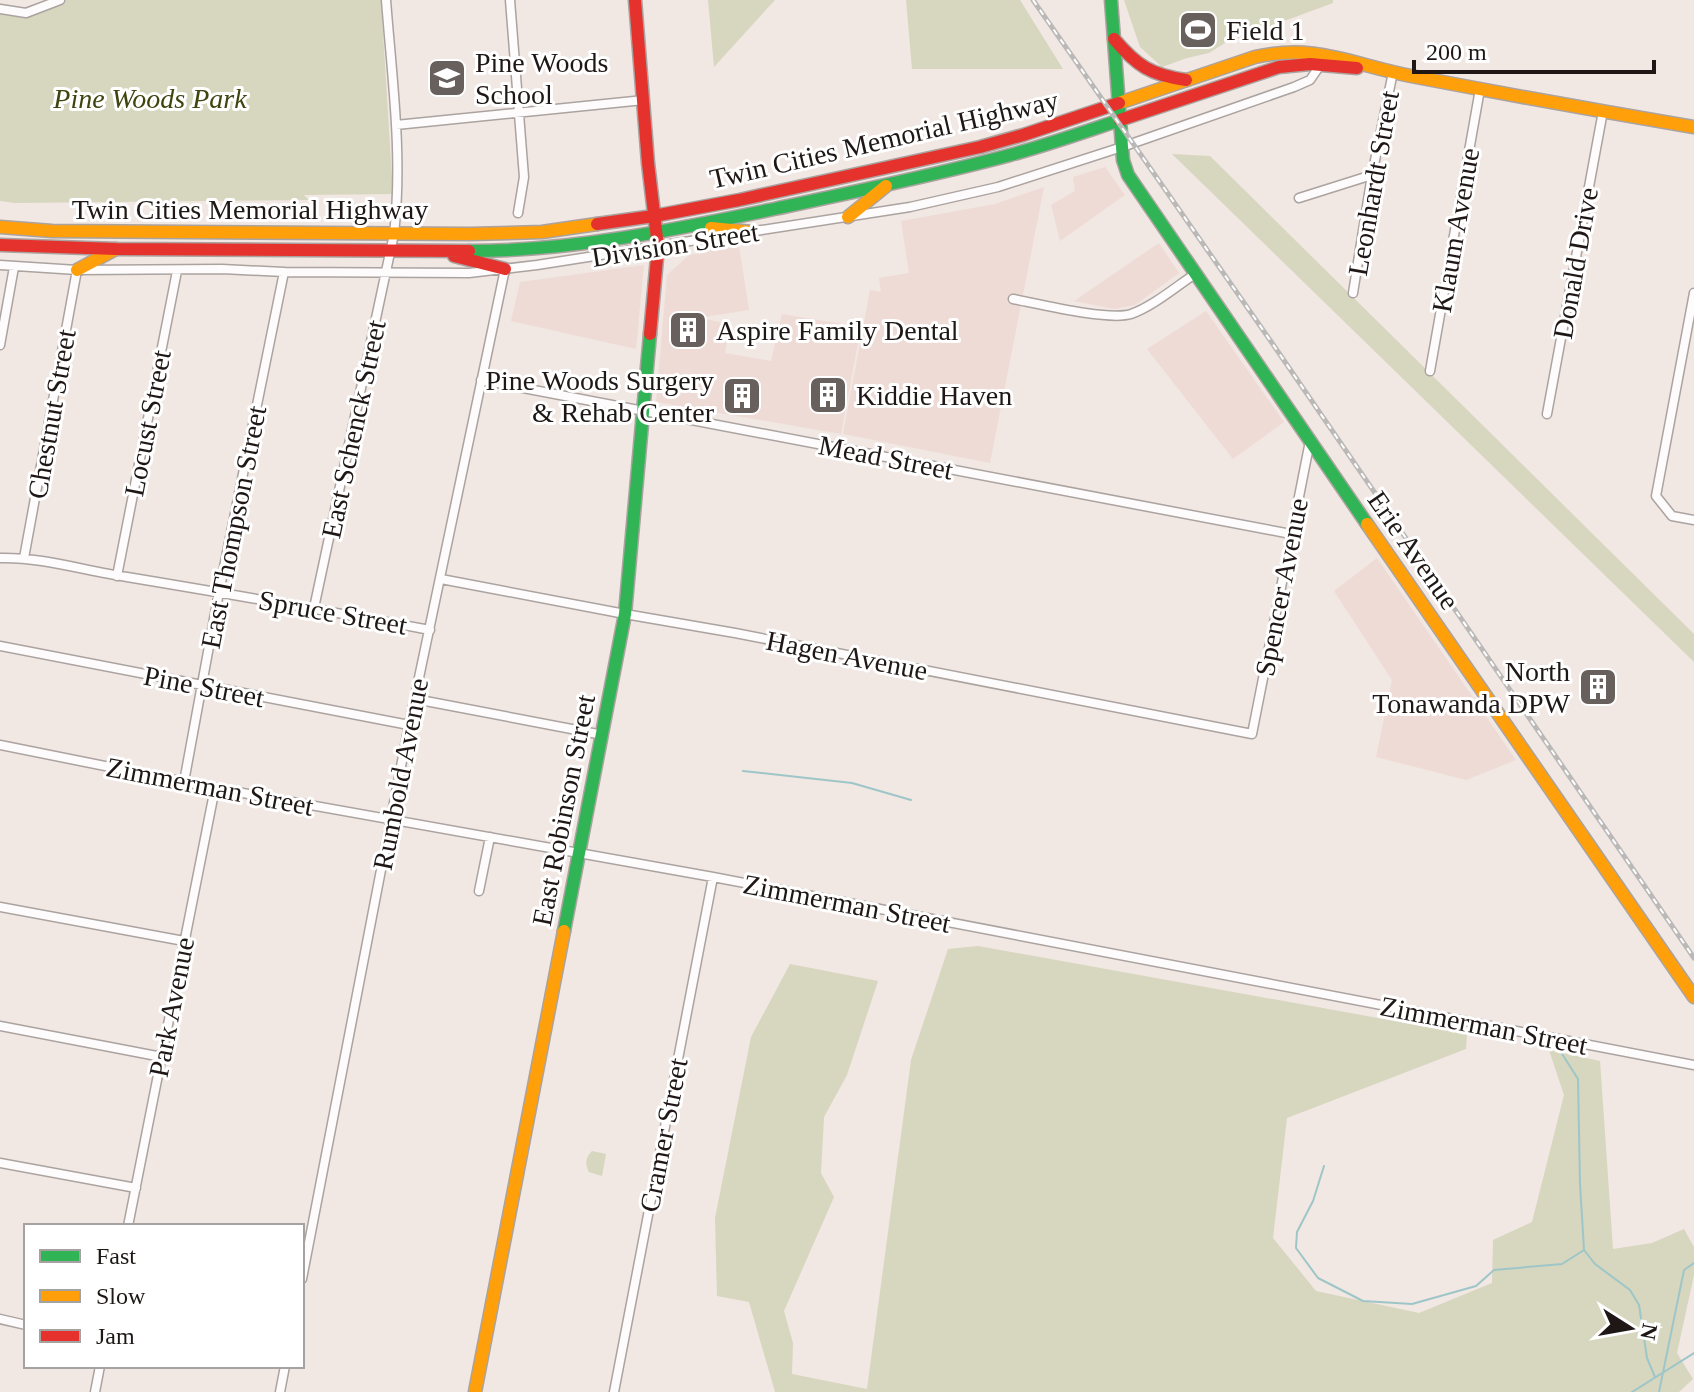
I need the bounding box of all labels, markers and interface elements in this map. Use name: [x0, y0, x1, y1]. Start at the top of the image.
sports icon: Field 1: [1177, 9, 1219, 51]
place label: Field 1: [1226, 15, 1305, 46]
scale bar: [1414, 24, 1654, 74]
text: 200 m: [1426, 39, 1487, 65]
place label: Pine Woods School: [475, 47, 608, 110]
school or university icon: Pine Woods School: [426, 57, 468, 99]
park label: Pine Woods Park: [52, 83, 247, 114]
street label: Twin Cities Memorial Highway: [707, 84, 1061, 195]
street label: Leonhardt Street: [1342, 88, 1405, 278]
street label: Klaum Avenue: [1426, 145, 1485, 315]
street label: Donald Drive: [1547, 185, 1604, 341]
street label: Twin Cities Memorial Highway: [72, 194, 428, 225]
street label: Division Street: [589, 216, 761, 273]
building icon: Aspire Family Dental: [667, 309, 709, 351]
place label: Aspire Family Dental: [716, 315, 959, 346]
street label: East Schenck Street: [315, 317, 392, 541]
street label: Chestnut Street: [21, 327, 82, 501]
street label: Locust Street: [118, 347, 177, 499]
place label: Pine Woods Surgery & Rehab Center: [486, 365, 715, 428]
building icon: Kiddie Haven: [807, 374, 849, 416]
building icon: Pine Woods Surgery & Rehab Center: [721, 375, 763, 417]
place label: Kiddie Haven: [856, 380, 1012, 411]
street label: East Thompson Street: [195, 403, 272, 651]
street label: Mead Street: [816, 429, 956, 486]
street label: Erie Avenue: [1362, 485, 1466, 615]
street label: Spencer Avenue: [1249, 495, 1314, 679]
street label: Spruce Street: [256, 584, 410, 641]
street label: Hagen Avenue: [764, 625, 930, 686]
place label: North Tonawanda DPW: [1372, 656, 1571, 719]
street label: Pine Street: [141, 660, 267, 713]
building icon: North Tonawanda DPW: [1577, 666, 1619, 708]
street label: Rumbold Avenue: [367, 676, 434, 873]
street label: East Robinson Street: [526, 692, 601, 928]
street label: Zimmerman Street: [104, 751, 316, 822]
street label: Zimmerman Street: [741, 868, 953, 939]
street label: Park Avenue: [143, 935, 200, 1080]
street label: Zimmerman Street: [1378, 990, 1590, 1061]
street label: Cramer Street: [633, 1055, 694, 1215]
legend: [24, 1224, 304, 1368]
text: Fast: [96, 1243, 136, 1269]
text: Slow: [96, 1283, 146, 1309]
north arrow: [1590, 1288, 1670, 1368]
text: N: [1635, 1322, 1663, 1342]
text: Jam: [96, 1323, 135, 1349]

